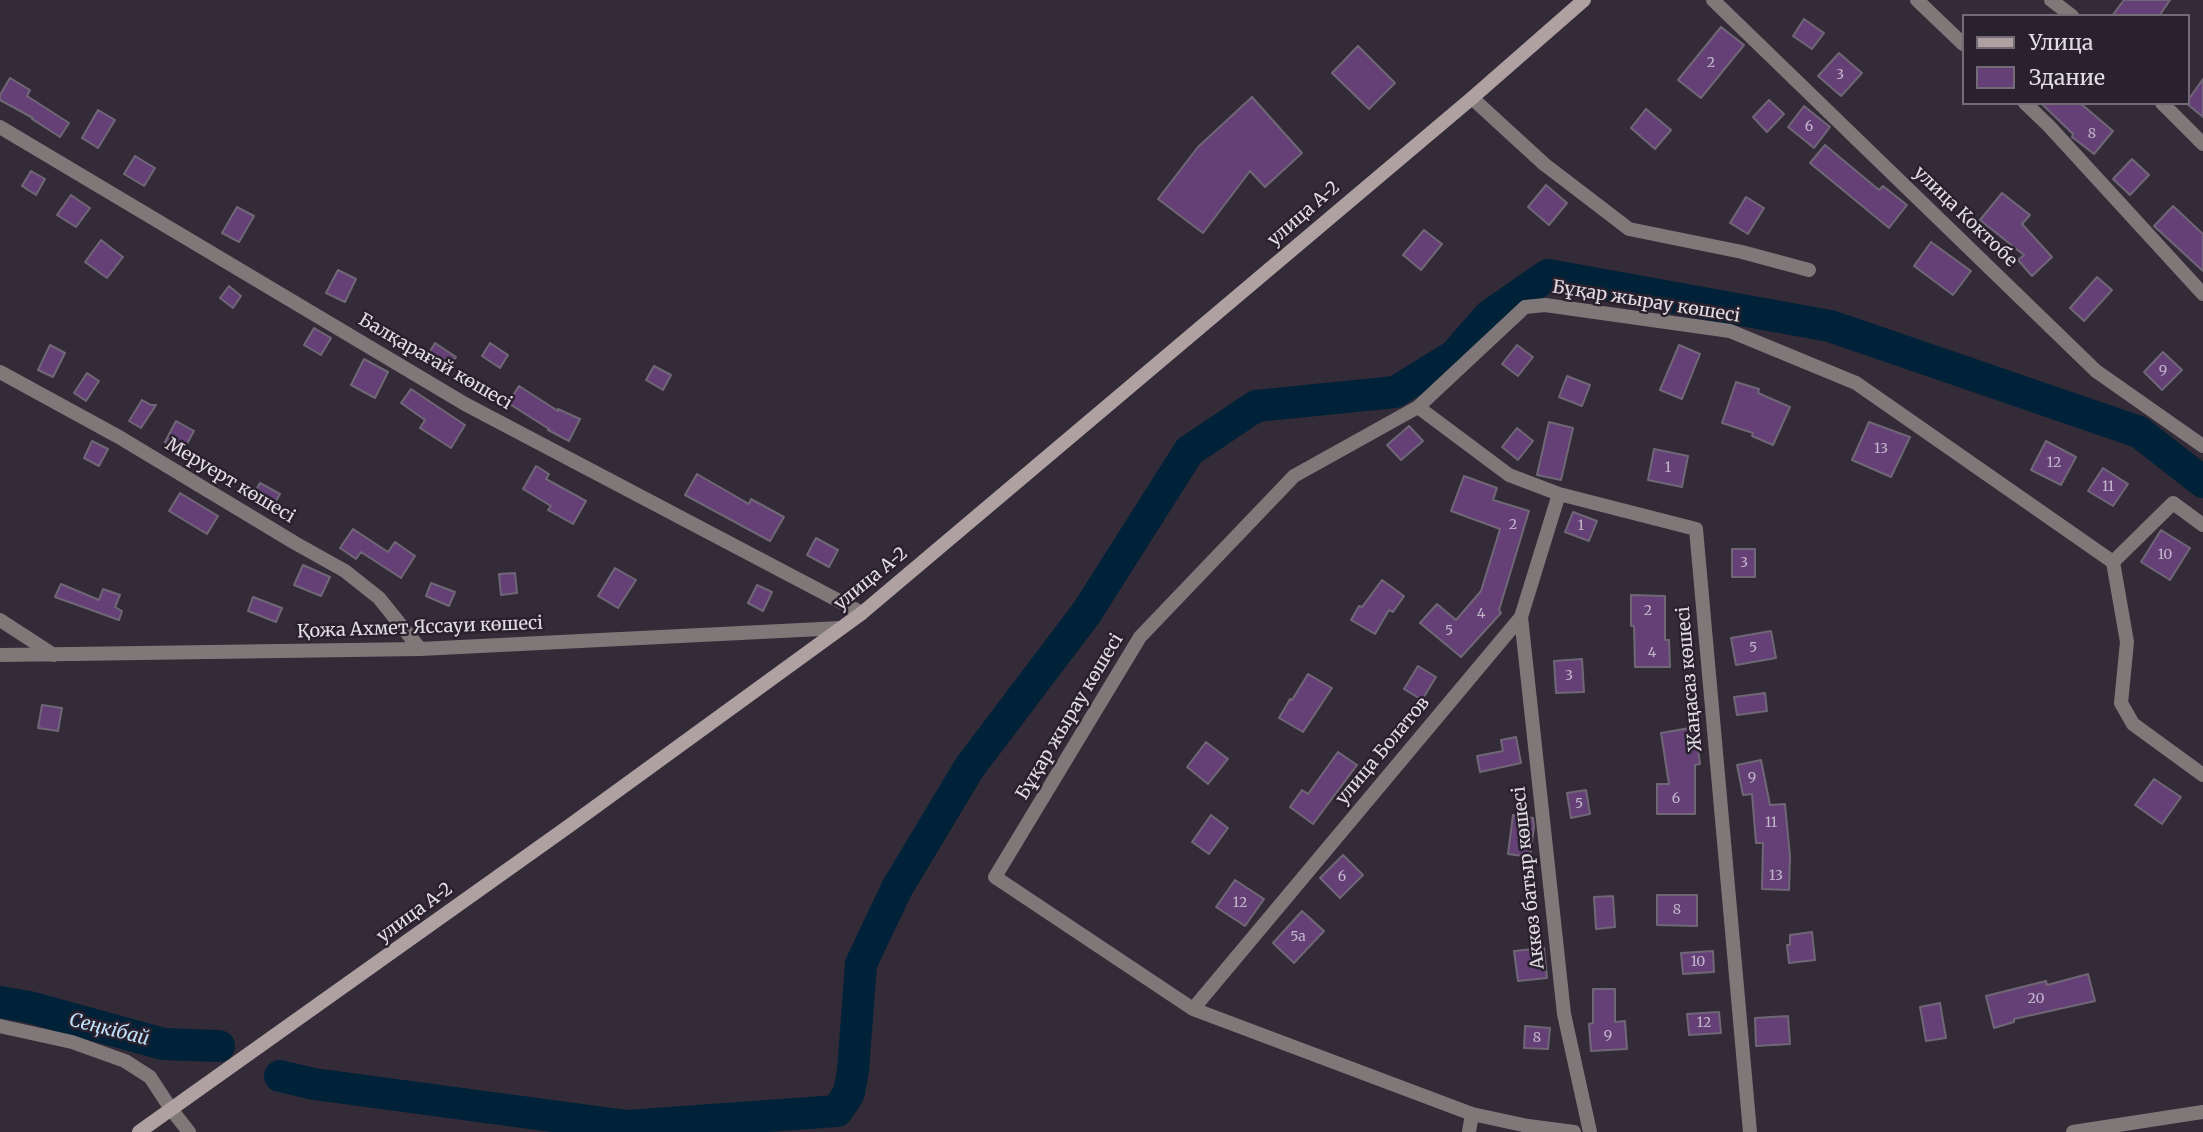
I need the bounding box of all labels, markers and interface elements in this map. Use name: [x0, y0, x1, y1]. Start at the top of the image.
legend: [1962, 14, 2189, 105]
text: Улица: [2029, 29, 2093, 56]
house number: 2: [1707, 55, 1715, 71]
text: Здание: [2029, 64, 2105, 91]
house number: 3: [1836, 67, 1844, 83]
house number: 6: [1805, 119, 1813, 135]
house number: 8: [2088, 126, 2096, 142]
street label: улица Коктобе: [1909, 162, 2021, 272]
street label: улица А-2: [1264, 177, 1344, 251]
street label: Бұқар жырау көшесі: [1551, 276, 1741, 328]
street label: Балқарағай көшесі: [354, 309, 516, 415]
house number: 9: [2159, 363, 2167, 379]
street label: Меруерт көшесі: [161, 434, 299, 528]
house number: 13: [1874, 441, 1888, 457]
house number: 12: [2047, 455, 2061, 471]
house number: 1: [1665, 460, 1671, 476]
house number: 11: [2102, 479, 2114, 495]
house number: 2: [1509, 517, 1517, 533]
house number: 1: [1578, 518, 1584, 534]
street label: улица А-2: [830, 543, 912, 615]
house number: 10: [2158, 547, 2172, 563]
house number: 3: [1740, 555, 1748, 571]
house number: 2: [1644, 603, 1652, 619]
street label: Жаңасаз көшесі: [1673, 605, 1707, 753]
house number: 4: [1477, 606, 1485, 622]
street label: Қожа Ахмет Яссауи көшесі: [297, 613, 543, 643]
house number: 5: [1445, 623, 1453, 639]
street label: Бұқар жырау көшесі: [1012, 630, 1128, 804]
house number: 5: [1749, 640, 1757, 656]
house number: 4: [1648, 645, 1656, 661]
house number: 3: [1565, 668, 1573, 684]
street label: улица Болатов: [1332, 693, 1434, 809]
house number: 9: [1748, 770, 1756, 786]
street label: Аккөз батыр көшесі: [1509, 785, 1549, 971]
house number: 6: [1672, 791, 1680, 807]
house number: 5: [1575, 796, 1583, 812]
house number: 11: [1765, 815, 1777, 831]
house number: 13: [1769, 868, 1783, 884]
house number: 6: [1338, 869, 1346, 885]
street label: улица А-2: [373, 878, 457, 948]
house number: 12: [1233, 895, 1247, 911]
house number: 8: [1673, 902, 1681, 918]
house number: 5а: [1290, 929, 1306, 945]
house number: 10: [1691, 954, 1705, 970]
house number: 20: [2027, 991, 2045, 1007]
water label: Сеңкібай: [67, 1009, 151, 1051]
house number: 12: [1697, 1015, 1711, 1031]
house number: 9: [1604, 1028, 1612, 1044]
house number: 8: [1533, 1030, 1541, 1046]

